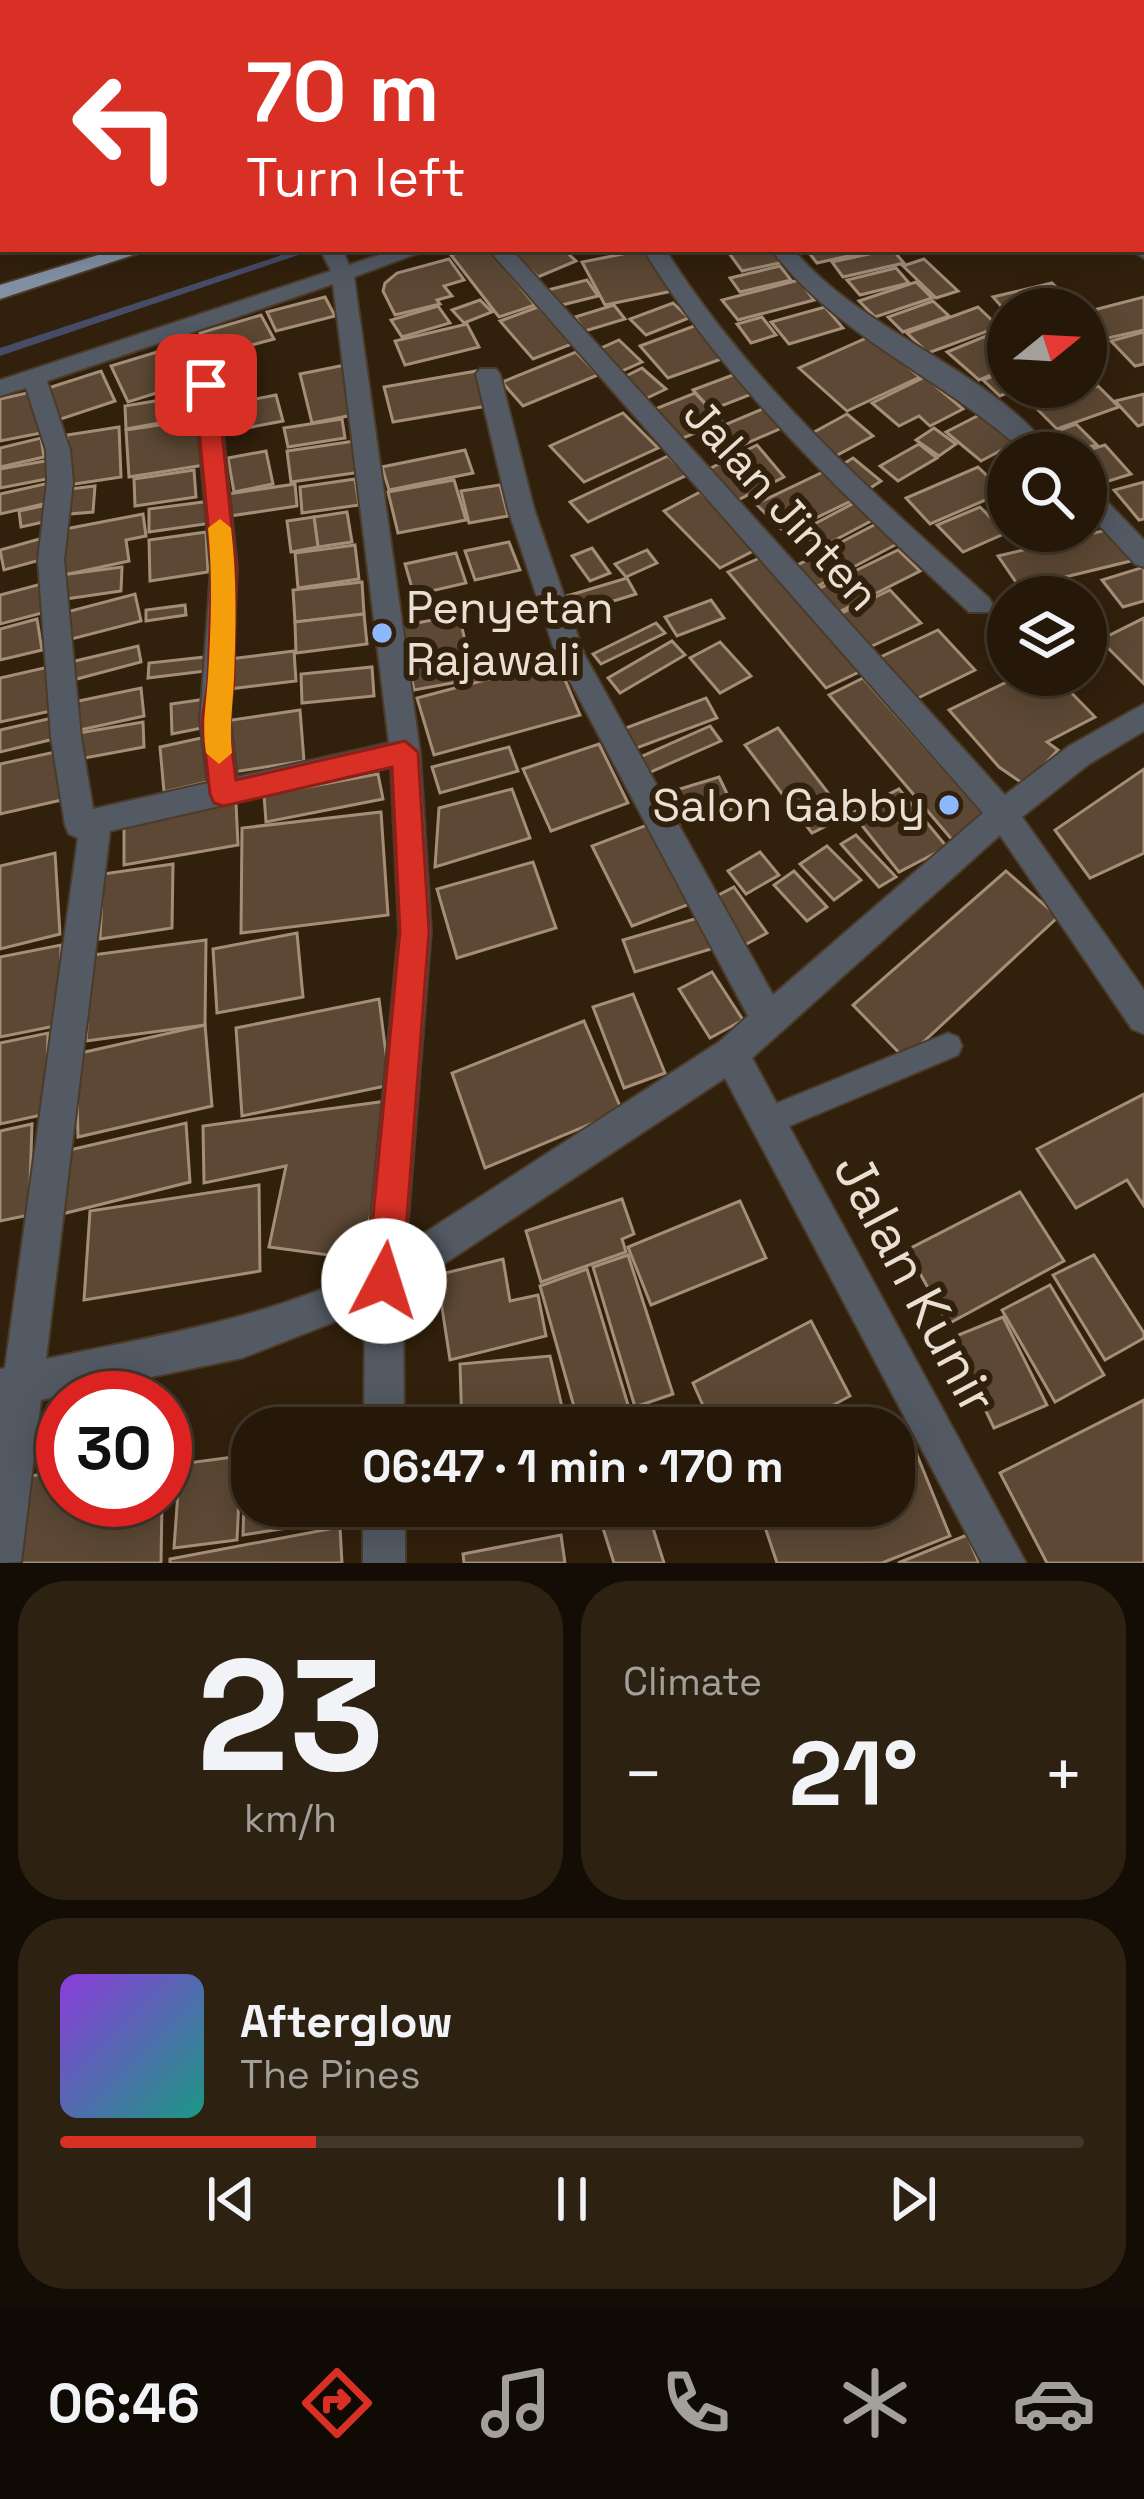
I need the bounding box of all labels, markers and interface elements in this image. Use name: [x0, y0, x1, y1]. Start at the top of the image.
text: 70 m: [246, 38, 440, 146]
icon: left: [48, 48, 204, 204]
text: Turn left: [246, 143, 466, 212]
north arrow: [987, 288, 1107, 408]
map controls: [987, 288, 1107, 696]
pin: [155, 334, 257, 436]
icon: arrive: [173, 352, 239, 418]
street label: Jalan Jinten: [671, 386, 892, 622]
button: search: [987, 432, 1107, 552]
button: layers: [987, 576, 1107, 696]
place label: Penyetan Rajawali: [406, 579, 614, 688]
marker: Penyetan Rajawali: [369, 620, 395, 646]
place label: Salon Gabby: [652, 777, 925, 834]
marker: Salon Gabby: [936, 792, 962, 818]
street label: Jalan Kunir: [818, 1141, 1013, 1425]
position arrow: [321, 1218, 447, 1344]
speed limit sign: 30: [36, 1371, 192, 1527]
text: 06:47 · 1 min · 170 m: [362, 1438, 784, 1495]
text: 23: [197, 1616, 384, 1816]
text: Climate: [623, 1657, 762, 1706]
text: 21°: [789, 1716, 918, 1831]
text: −: [623, 1732, 664, 1816]
text: +: [1043, 1732, 1084, 1816]
text: km/h: [244, 1794, 337, 1843]
text: Afterglow: [240, 1993, 453, 2050]
text: The Pines: [240, 2050, 421, 2099]
icon: previous: [198, 2166, 264, 2232]
icon: pause: [539, 2166, 605, 2232]
icon: next: [880, 2166, 946, 2232]
icon: directions: [295, 2361, 379, 2445]
icon: music: [474, 2361, 558, 2445]
icon: phone: [654, 2361, 738, 2445]
icon: climate: [833, 2361, 917, 2445]
icon: car: [1012, 2361, 1096, 2445]
text: 06:46: [48, 2369, 200, 2438]

